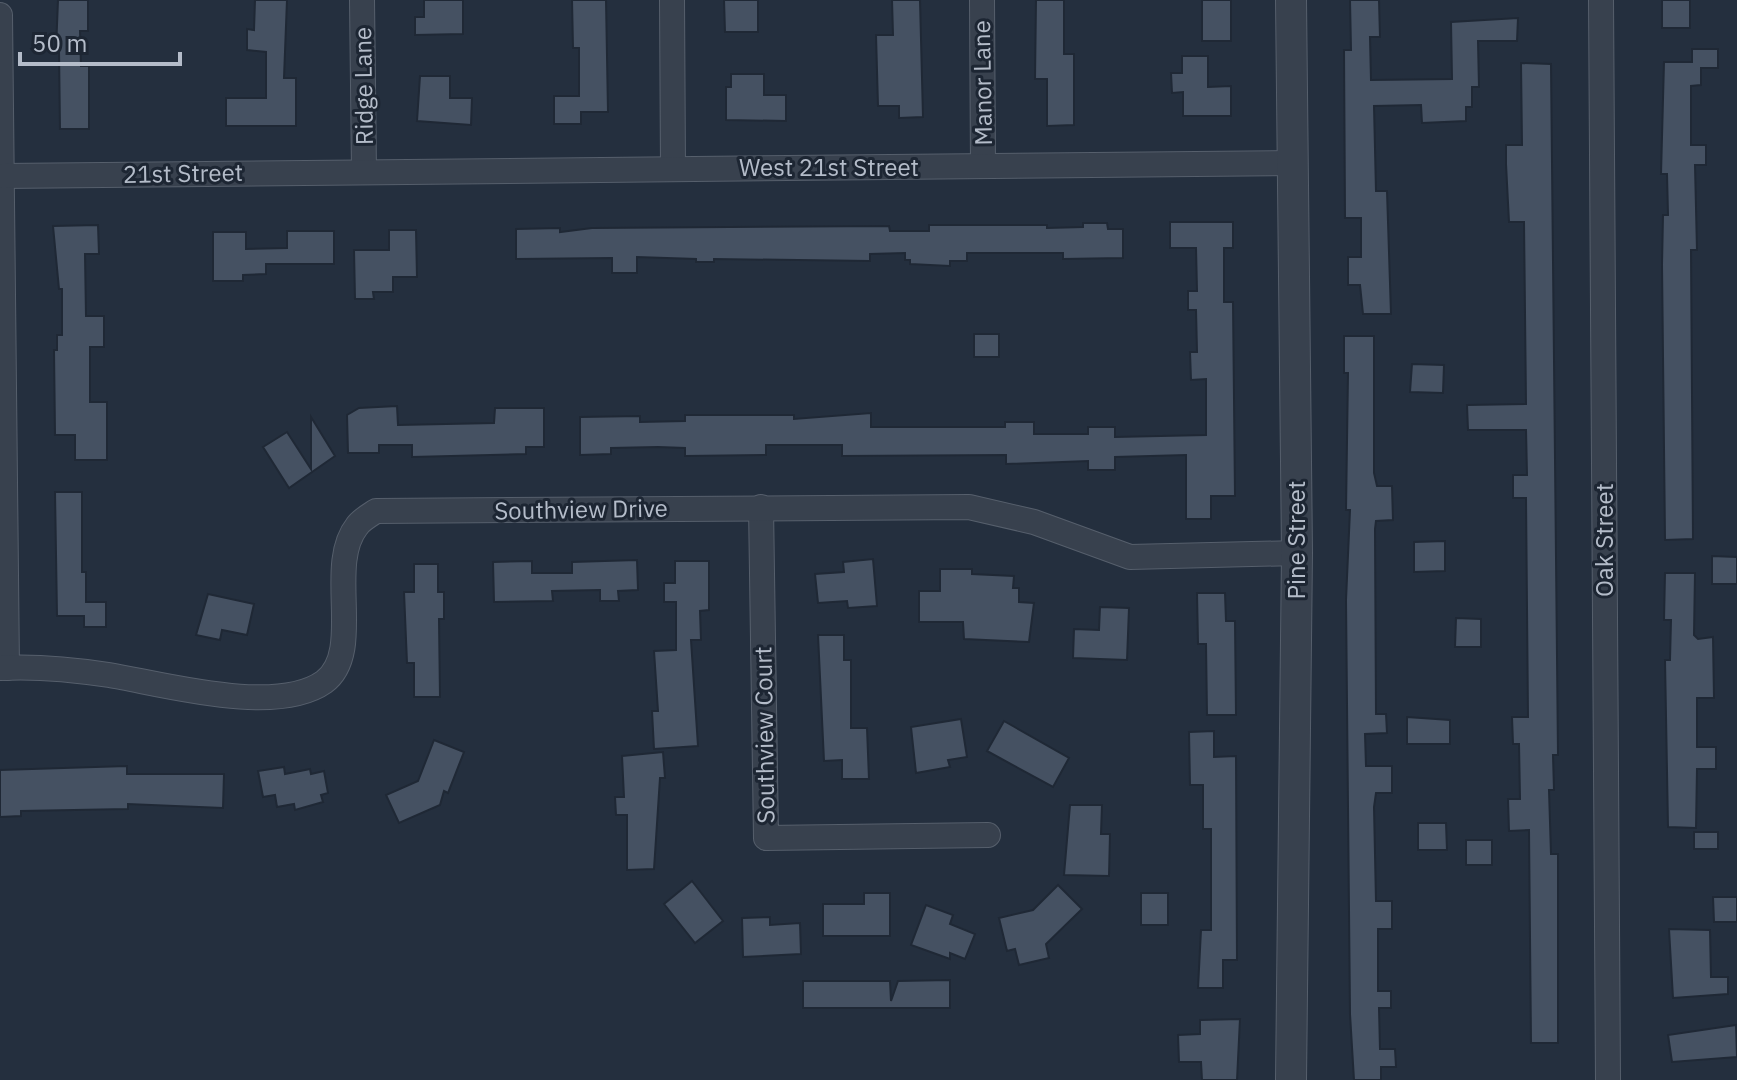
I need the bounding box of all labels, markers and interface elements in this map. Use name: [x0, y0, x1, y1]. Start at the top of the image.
scale bar: [20, 16, 180, 66]
street label: Manor Lane: [965, 20, 999, 146]
text: 50 m: [32, 27, 87, 59]
street label: Ridge Lane: [346, 27, 380, 145]
street label: West 21st Street: [739, 151, 919, 183]
street label: 21st Street: [123, 156, 243, 190]
street label: Pine Street: [1280, 481, 1312, 599]
street label: Oak Street: [1588, 483, 1620, 597]
street label: Southview Drive: [494, 491, 668, 527]
street label: Southview Court: [746, 646, 782, 824]

